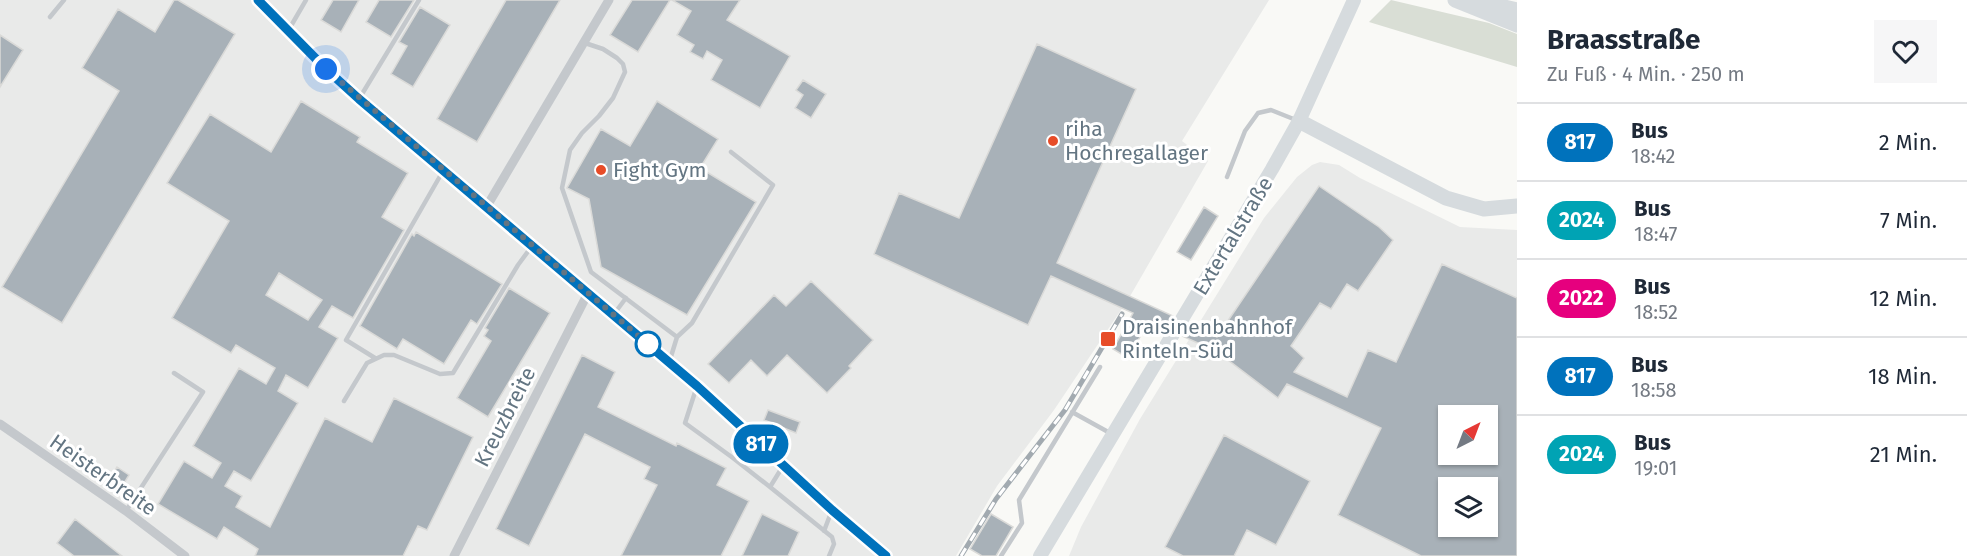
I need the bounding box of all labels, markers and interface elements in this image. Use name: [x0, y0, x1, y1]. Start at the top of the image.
button: heart: [1874, 20, 1937, 83]
text: Braasstraße: [1547, 23, 1700, 56]
your location: [311, 54, 341, 84]
text: Zu Fuß · 4 Min. · 250 m: [1547, 62, 1745, 86]
place label: riha Hochregallager: [1065, 116, 1208, 166]
text: Bus: [1631, 117, 1668, 144]
text: 817: [1564, 129, 1596, 155]
text: 2 Min.: [1879, 129, 1937, 156]
marker: riha Hochregallager: [1046, 134, 1060, 148]
text: 18:42: [1631, 144, 1676, 168]
place label: Fight Gym: [613, 157, 706, 183]
marker: Fight Gym: [594, 163, 608, 177]
street label: Extertalstraße: [1188, 172, 1278, 300]
text: Bus: [1634, 195, 1671, 222]
text: 2024: [1559, 207, 1604, 233]
text: 7 Min.: [1880, 207, 1937, 234]
text: 18:47: [1634, 222, 1677, 246]
text: Bus: [1634, 273, 1670, 300]
text: 2022: [1559, 285, 1604, 311]
text: 12 Min.: [1869, 285, 1937, 312]
text: 18:52: [1634, 300, 1678, 324]
place label: Draisinenbahnhof Rinteln-Süd: [1122, 314, 1294, 364]
marker: Draisinenbahnhof Rinteln-Süd: [1099, 330, 1117, 348]
unlabelled marker: [635, 331, 661, 357]
text: Bus: [1631, 351, 1668, 378]
street label: Kreuzbreite: [469, 363, 541, 471]
text: 817: [1564, 363, 1596, 389]
text: 18 Min.: [1868, 363, 1937, 390]
text: 18:58: [1631, 378, 1677, 402]
north arrow: [1438, 405, 1498, 465]
map controls: [1438, 405, 1498, 537]
line badge: 817: [726, 424, 795, 464]
street label: Heisterbreite: [45, 429, 161, 521]
text: Bus: [1634, 429, 1671, 456]
text: 817: [745, 431, 777, 457]
text: 2024: [1559, 441, 1604, 467]
text: 21 Min.: [1870, 441, 1937, 468]
text: 19:01: [1634, 456, 1677, 480]
button: layers: [1438, 477, 1498, 537]

